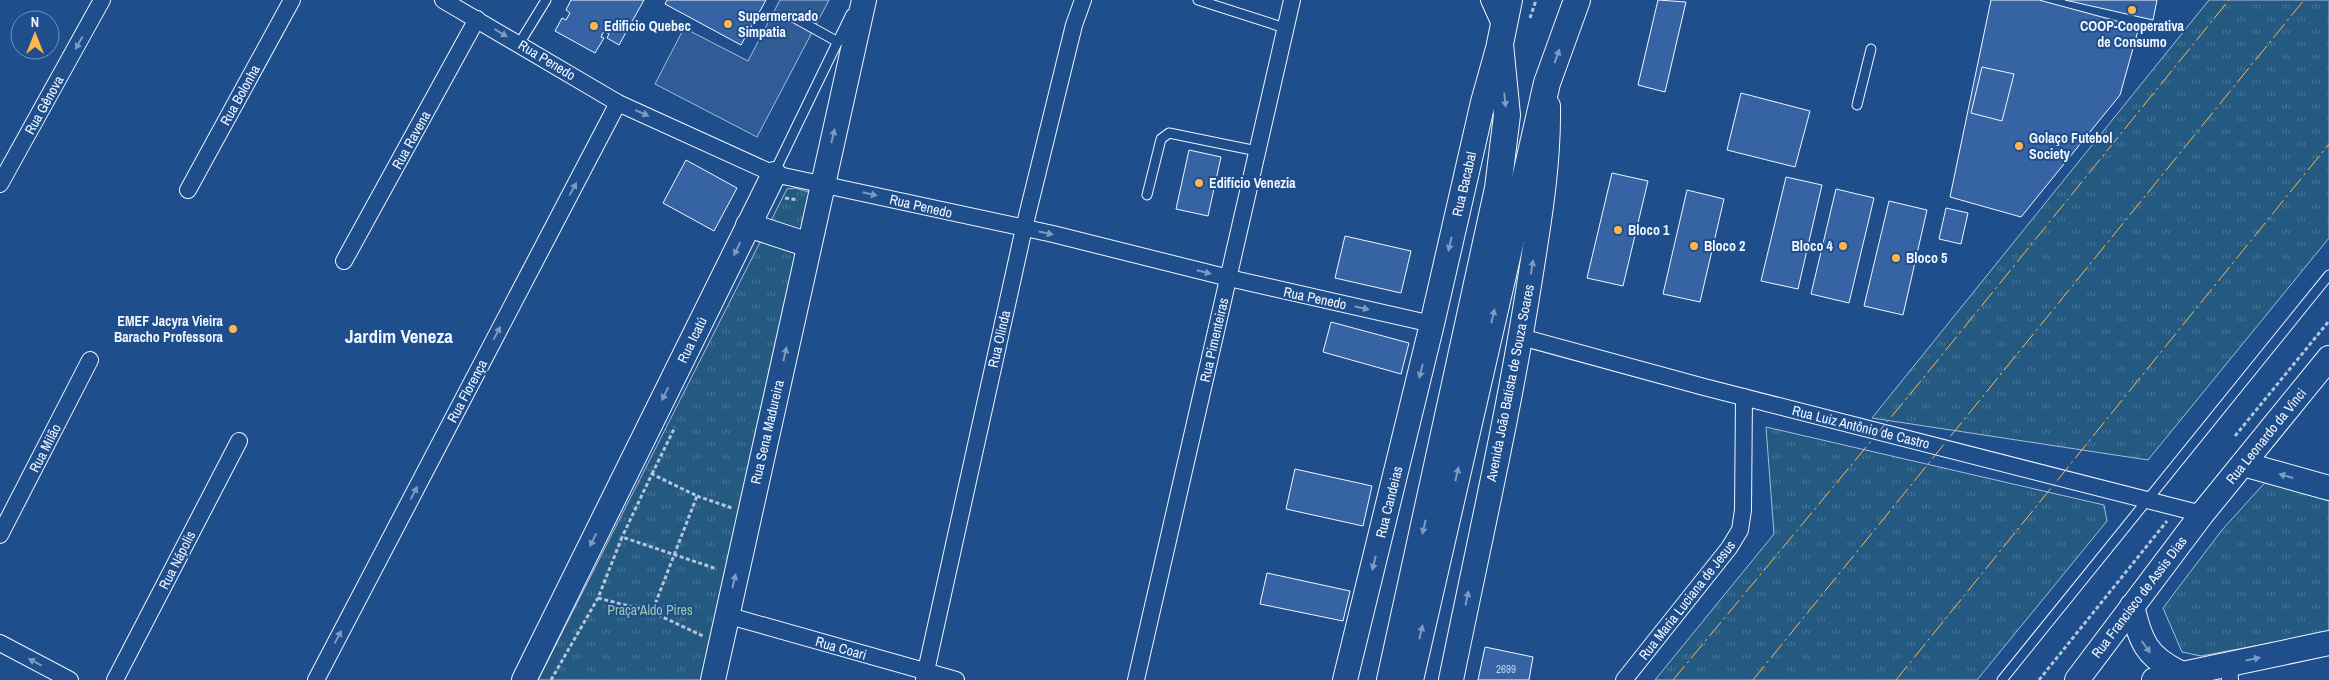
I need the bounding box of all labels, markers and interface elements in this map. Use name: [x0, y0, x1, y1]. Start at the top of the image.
marker: COOP-Cooperativa de Consumo: [2126, 4, 2138, 16]
place label: Supermercado Simpatia: [738, 7, 818, 41]
north arrow: [10, 10, 60, 60]
text: N: [31, 13, 39, 31]
place label: Edificio Quebec: [604, 17, 691, 35]
place label: COOP-Cooperativa de Consumo: [2080, 17, 2185, 51]
marker: Supermercado Simpatia: [722, 18, 734, 30]
marker: Edificio Quebec: [588, 20, 600, 32]
one-way arrow: [494, 28, 507, 37]
one-way arrow: [74, 36, 83, 49]
street label: Rua Penedo: [515, 36, 579, 84]
one-way arrow: [1553, 48, 1561, 63]
street label: Rua Bolonha: [216, 61, 264, 128]
street label: Rua Gênova: [21, 72, 68, 138]
one-way arrow: [1501, 92, 1509, 108]
street label: Rua Ravena: [388, 107, 435, 172]
one-way arrow: [635, 109, 649, 117]
one-way arrow: [830, 128, 838, 144]
place label: Golaço Futebol Society: [2029, 129, 2113, 163]
marker: Golaço Futebol Society: [2013, 140, 2025, 152]
street label: Rua Bacabal: [1448, 150, 1480, 218]
place label: Edifício Venezia: [1209, 174, 1296, 192]
marker: Edifício Venezia: [1193, 177, 1205, 189]
one-way arrow: [569, 182, 577, 197]
street label: Rua Penedo: [888, 190, 954, 222]
one-way arrow: [863, 191, 879, 199]
place label: Bloco 1: [1628, 221, 1670, 239]
marker: Bloco 1: [1612, 224, 1624, 236]
one-way arrow: [1039, 229, 1054, 237]
one-way arrow: [1446, 237, 1454, 252]
place label: Bloco 2: [1704, 237, 1745, 255]
place label: Bloco 4: [1792, 237, 1834, 255]
marker: Bloco 2: [1688, 240, 1700, 252]
marker: Bloco 4: [1837, 240, 1849, 252]
one-way arrow: [733, 242, 741, 256]
place label: Bloco 5: [1906, 249, 1948, 267]
marker: Bloco 5: [1890, 252, 1902, 264]
one-way arrow: [1528, 258, 1536, 274]
one-way arrow: [1196, 268, 1211, 276]
street label: Rua Penedo: [1282, 283, 1348, 313]
street label: Avenida João Batista de Souza Soares: [1482, 283, 1538, 484]
street label: Rua Pimenteiras: [1196, 296, 1233, 384]
one-way arrow: [1355, 304, 1370, 312]
street label: Rua Olinda: [984, 308, 1014, 369]
one-way arrow: [1489, 308, 1497, 323]
place label: EMEF Jacyra Vieira Baracho Professora: [114, 312, 224, 346]
street label: Rua Icatú: [673, 314, 711, 366]
marker: EMEF Jacyra Vieira Baracho Professora: [227, 323, 239, 335]
district label: Jardim Veneza: [345, 323, 453, 349]
one-way arrow: [493, 326, 501, 341]
one-way arrow: [781, 346, 789, 362]
street label: Rua Florença: [443, 356, 491, 426]
one-way arrow: [1417, 364, 1425, 379]
street label: Rua Sena Madureira: [746, 377, 788, 486]
street label: Rua Leonardo da Vinci: [2222, 385, 2310, 487]
one-way arrow: [661, 387, 669, 402]
street label: Rua Luiz Antônio de Castro: [1790, 401, 1932, 453]
street label: Rua Milão: [25, 421, 65, 475]
street label: Rua Candeias: [1371, 464, 1407, 540]
one-way arrow: [1453, 466, 1461, 482]
one-way arrow: [2279, 471, 2294, 479]
one-way arrow: [410, 486, 418, 500]
one-way arrow: [1420, 520, 1428, 535]
street label: Rua Nápolis: [155, 528, 199, 592]
street label: Rua Francisco de Assis Dias: [2087, 532, 2191, 662]
one-way arrow: [589, 533, 597, 547]
street label: Rua Maria Luciana de Jesus: [1635, 536, 1739, 663]
one-way arrow: [1370, 556, 1378, 571]
one-way arrow: [730, 573, 738, 588]
one-way arrow: [1464, 590, 1472, 606]
park label: Praça Aldo Pires: [607, 601, 693, 619]
one-way arrow: [1417, 625, 1425, 640]
one-way arrow: [334, 630, 342, 644]
street label: Rua Coari: [813, 632, 869, 664]
one-way arrow: [2141, 640, 2151, 653]
one-way arrow: [2246, 654, 2262, 662]
one-way arrow: [28, 658, 42, 666]
house number: 2699: [1496, 662, 1516, 676]

